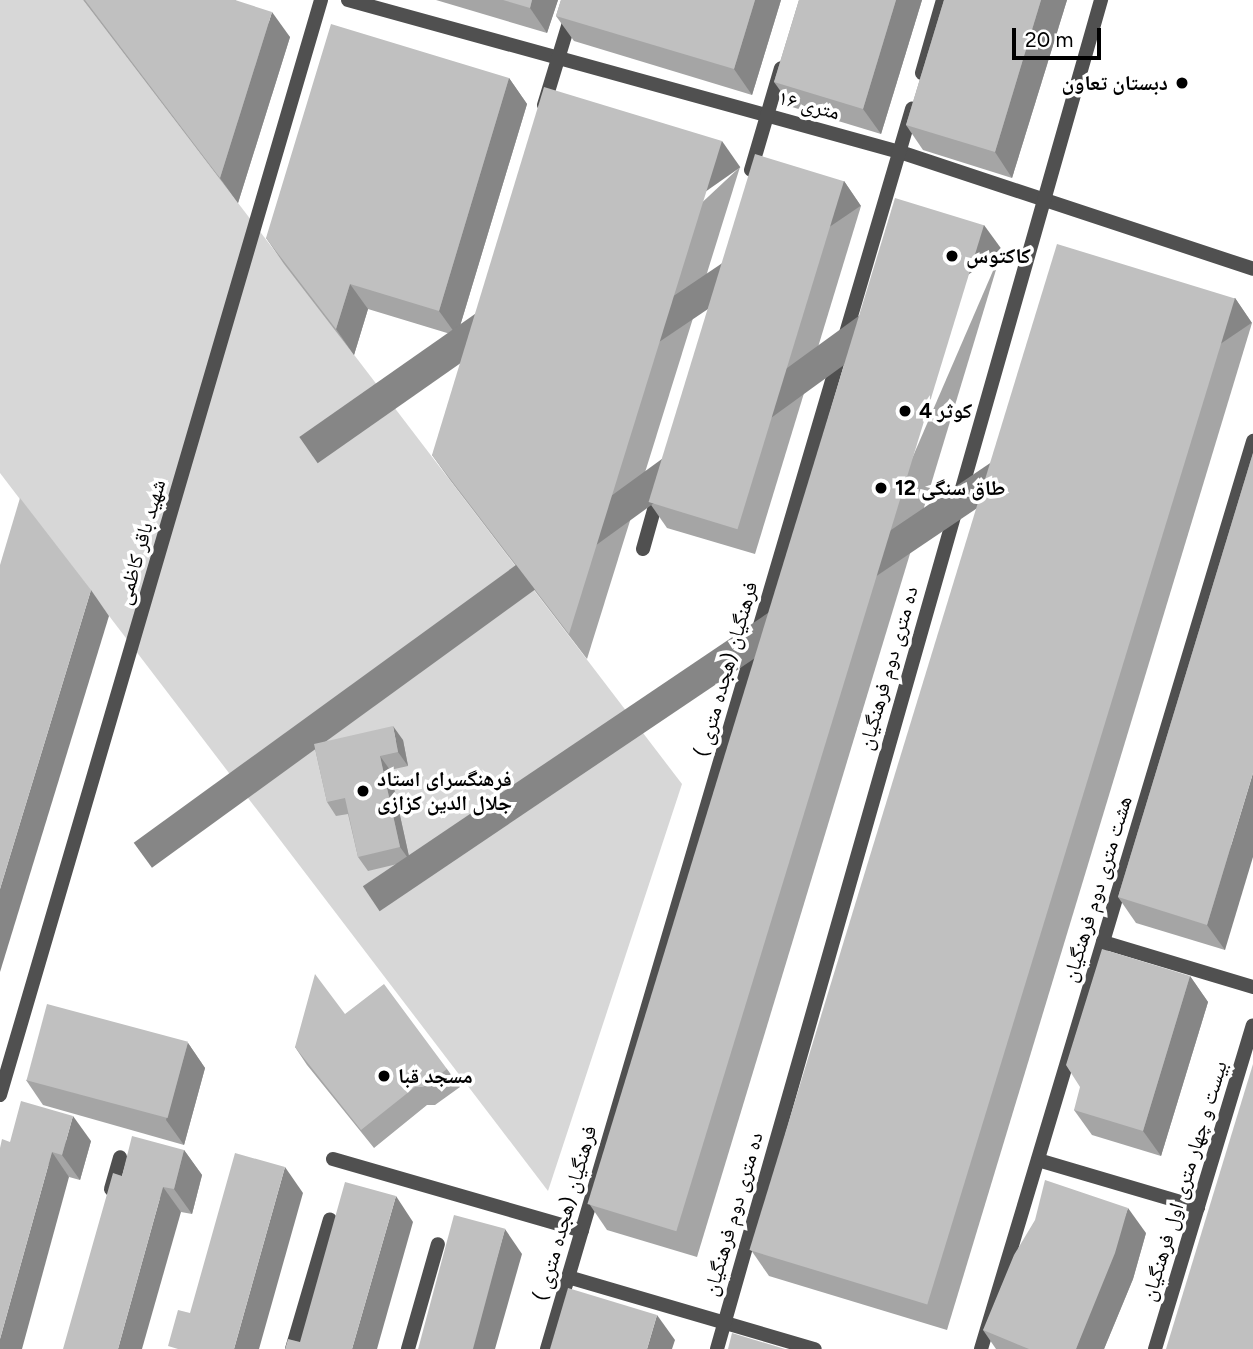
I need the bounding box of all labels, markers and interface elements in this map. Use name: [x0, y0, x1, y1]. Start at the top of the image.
scale bar: [1015, 14, 1104, 58]
text: 20 m: [1025, 27, 1073, 52]
place label: دبستان تعاون: [1061, 70, 1168, 96]
marker: دبستان تعاون: [1174, 75, 1190, 91]
street label: ۱۶ متری: [775, 85, 843, 125]
place label: کاکتوس: [966, 243, 1031, 269]
marker: کاکتوس: [944, 248, 960, 264]
place label: کوثر 4: [919, 398, 972, 424]
marker: کوثر 4: [897, 403, 913, 419]
place label: طاق سنگی 12: [895, 475, 1005, 501]
street label: شهید باقر کاظمی: [111, 476, 171, 608]
marker: طاق سنگی 12: [873, 480, 889, 496]
street label: فرهنگیان (هجده متری ): [689, 579, 763, 759]
street label: ده متری دوم فرهنگیان: [853, 583, 923, 753]
place label: فرهنگسرای استاد جلال الدین کزازی: [377, 766, 512, 816]
marker: فرهنگسرای استاد جلال الدین کزازی: [355, 783, 371, 799]
street label: هشت متری دوم فرهنگیان: [1057, 793, 1137, 985]
street label: بیست و چهار متری اول فرهنگیان: [1135, 1058, 1233, 1304]
place label: مسجد قبا: [398, 1063, 473, 1089]
marker: مسجد قبا: [376, 1068, 392, 1084]
street label: فرهنگیان (هجده متری ): [528, 1123, 602, 1303]
street label: ده متری دوم فرهنگیان: [698, 1129, 768, 1299]

